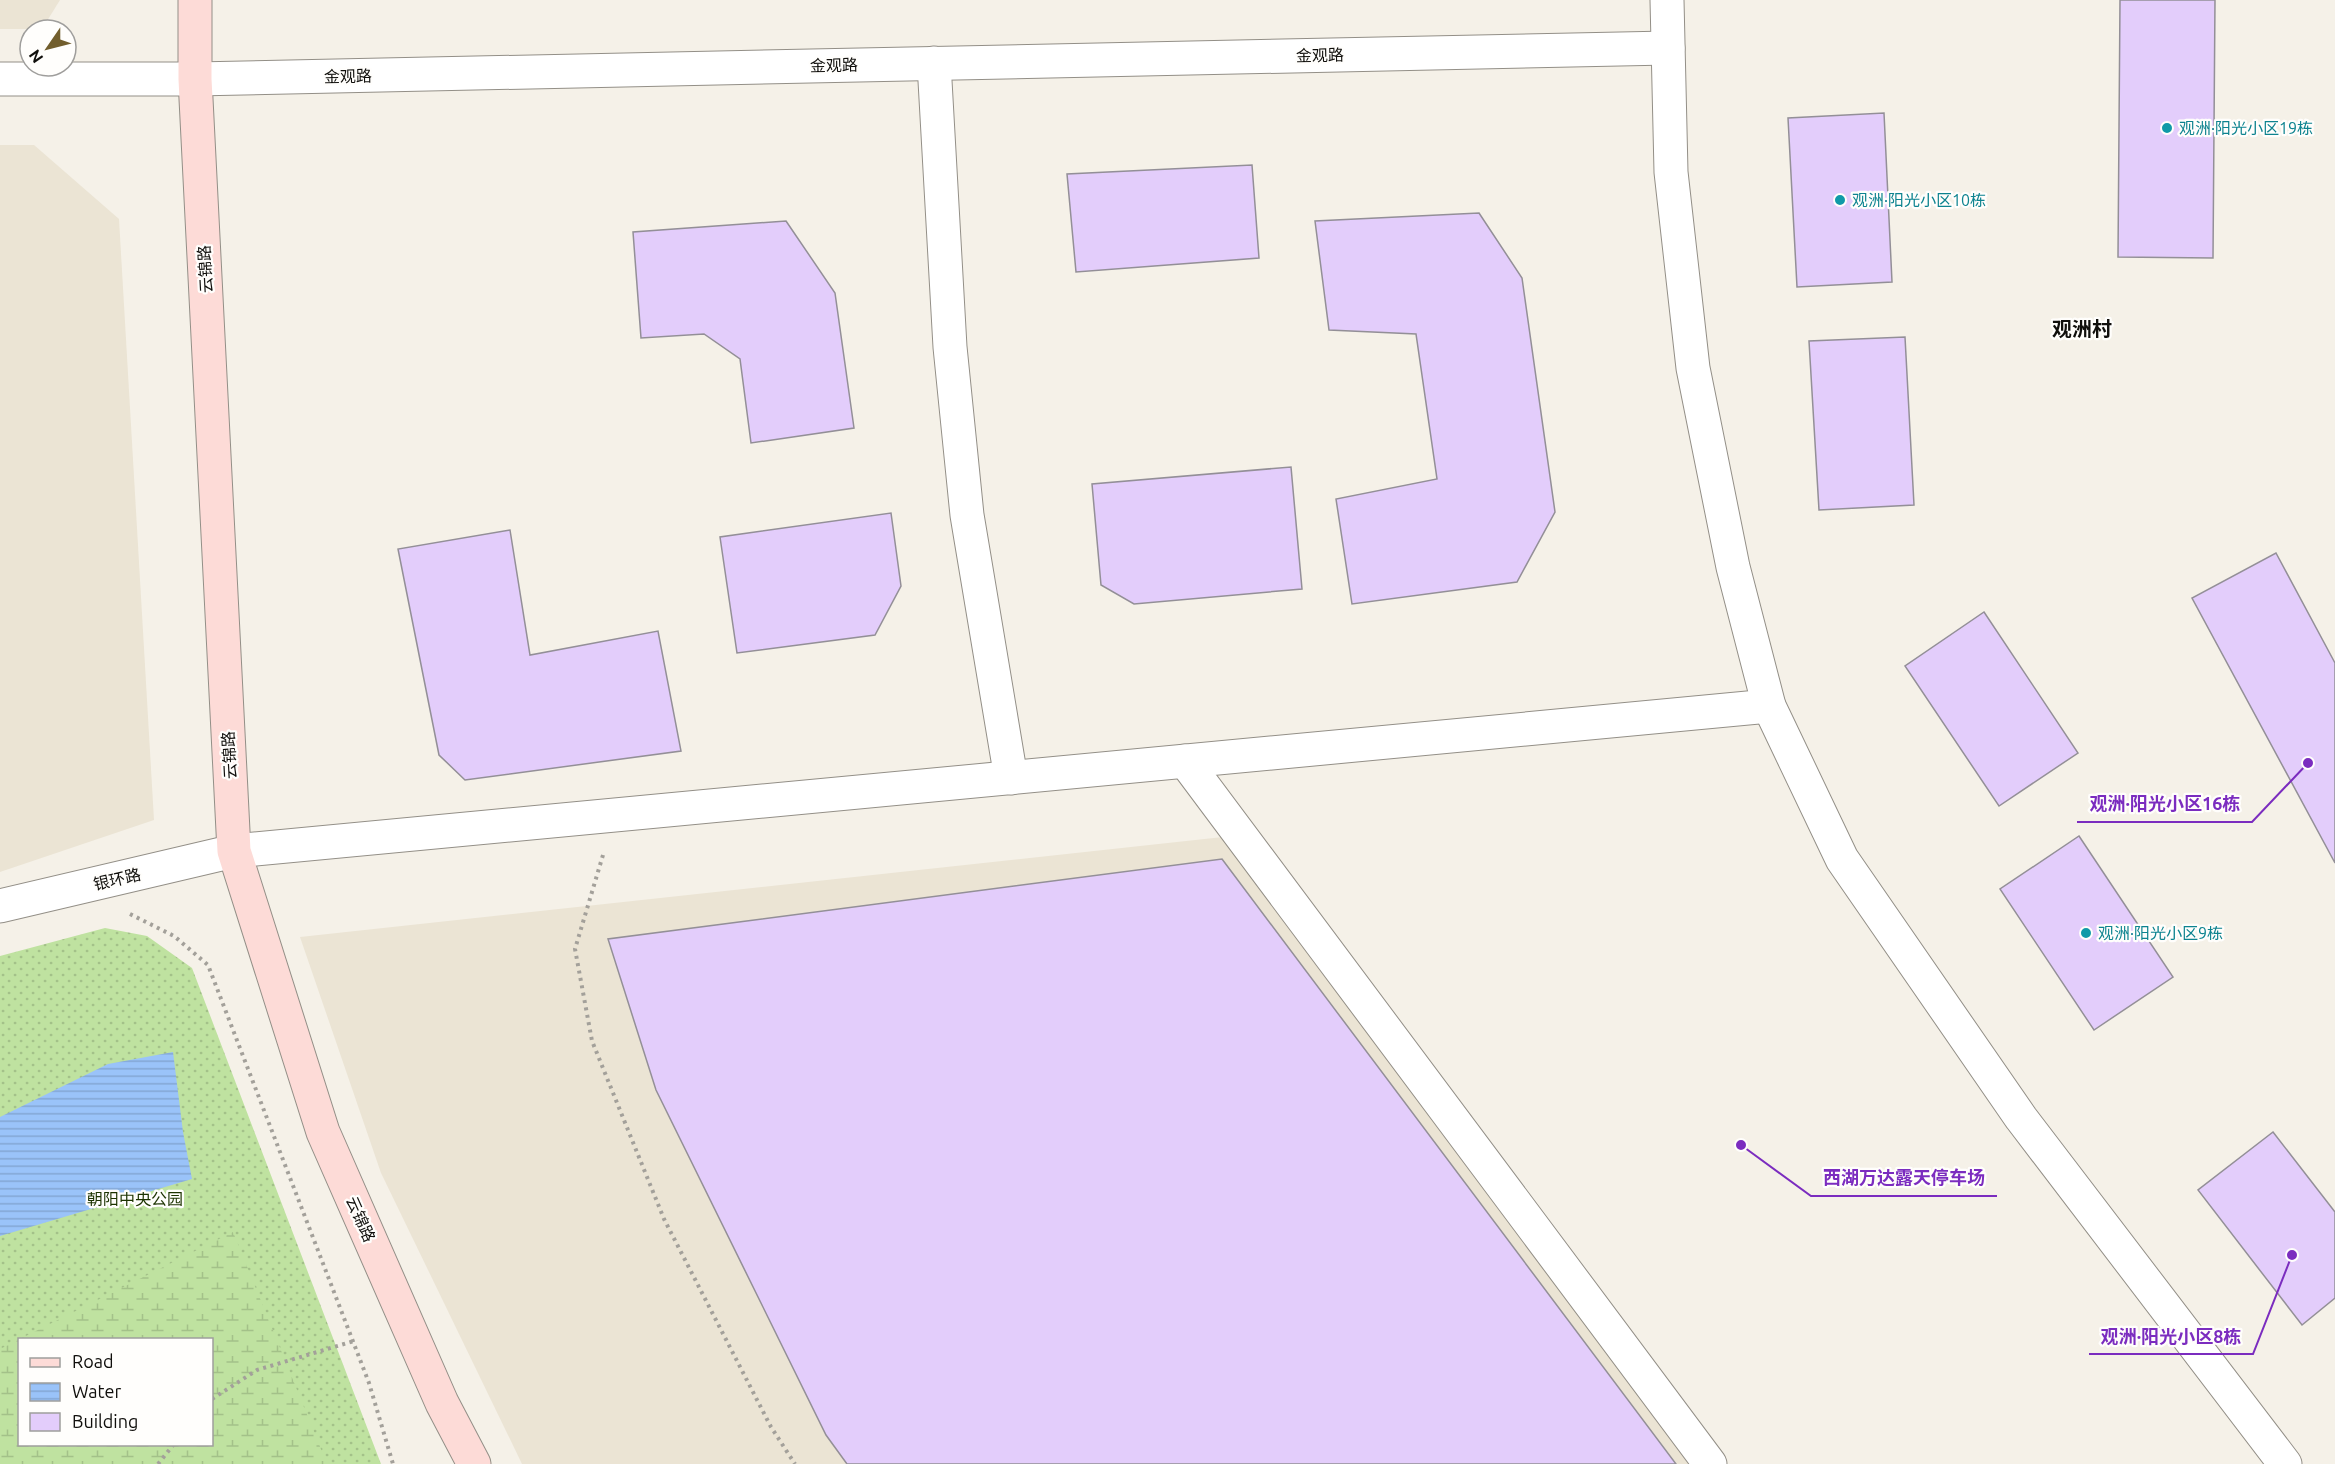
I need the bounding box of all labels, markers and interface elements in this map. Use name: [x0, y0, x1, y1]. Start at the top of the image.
north arrow: [18, 18, 78, 78]
street label: 金观路: [1296, 46, 1344, 64]
text: N: [25, 47, 47, 67]
street label: 金观路: [810, 56, 858, 74]
street label: 金观路: [324, 67, 372, 85]
place label: 观洲·阳光小区19栋: [2179, 119, 2313, 137]
marker: 观洲·阳光小区19栋: [2160, 121, 2174, 135]
place label: 观洲·阳光小区10栋: [1852, 191, 1986, 209]
marker: 观洲·阳光小区10栋: [1833, 193, 1847, 207]
street label: 云锦路: [195, 245, 215, 293]
district label: 观洲村: [2052, 317, 2112, 340]
street label: 云锦路: [219, 731, 239, 779]
callout: 观洲·阳光小区16栋: [2077, 786, 2252, 822]
text: 观洲·阳光小区16栋: [2090, 793, 2240, 813]
street label: 银环路: [92, 865, 142, 893]
place label: 观洲·阳光小区9栋: [2098, 924, 2223, 942]
marker: 观洲·阳光小区9栋: [2079, 926, 2093, 940]
callout: 西湖万达露天停车场: [1811, 1160, 1997, 1196]
text: 西湖万达露天停车场: [1823, 1167, 1985, 1187]
park label: 朝阳中央公园: [87, 1190, 183, 1208]
street label: 云锦路: [343, 1193, 379, 1245]
callout: 观洲·阳光小区8栋: [2089, 1318, 2253, 1354]
text: 观洲·阳光小区8栋: [2101, 1326, 2241, 1346]
legend: [18, 1338, 213, 1446]
text: Road: [72, 1351, 114, 1371]
text: Water: [72, 1381, 122, 1401]
text: Building: [72, 1411, 138, 1431]

